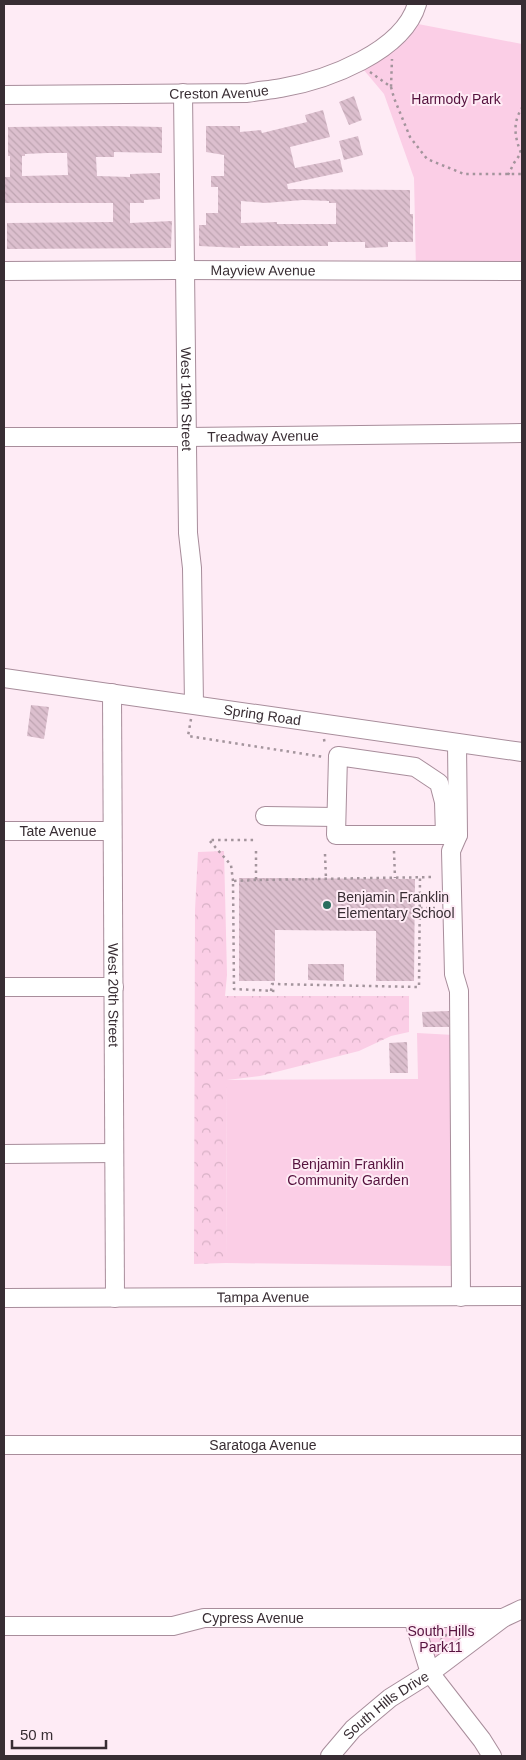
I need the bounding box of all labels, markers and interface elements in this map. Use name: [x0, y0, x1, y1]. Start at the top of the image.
street label: Creston Avenue: [169, 82, 270, 102]
park label: Harmody Park: [411, 91, 502, 107]
street label: Mayview Avenue: [211, 262, 316, 278]
street label: West 19th Street: [178, 347, 195, 451]
street label: Treadway Avenue: [207, 427, 319, 445]
street label: Spring Road: [223, 701, 302, 728]
street label: Tate Avenue: [20, 823, 97, 839]
place label: Benjamin Franklin Elementary School: [337, 889, 455, 921]
marker: Benjamin Franklin Elementary School: [321, 899, 333, 911]
street label: West 20th Street: [105, 943, 122, 1047]
park label: Benjamin Franklin Community Garden: [287, 1156, 409, 1188]
street label: Tampa Avenue: [217, 1289, 309, 1305]
street label: Saratoga Avenue: [209, 1437, 317, 1453]
street label: Cypress Avenue: [202, 1610, 304, 1626]
park label: South Hills Park11: [408, 1623, 474, 1655]
street label: South Hills Drive: [340, 1668, 432, 1743]
scale bar: [12, 1718, 106, 1750]
text: 50 m: [20, 1726, 53, 1743]

